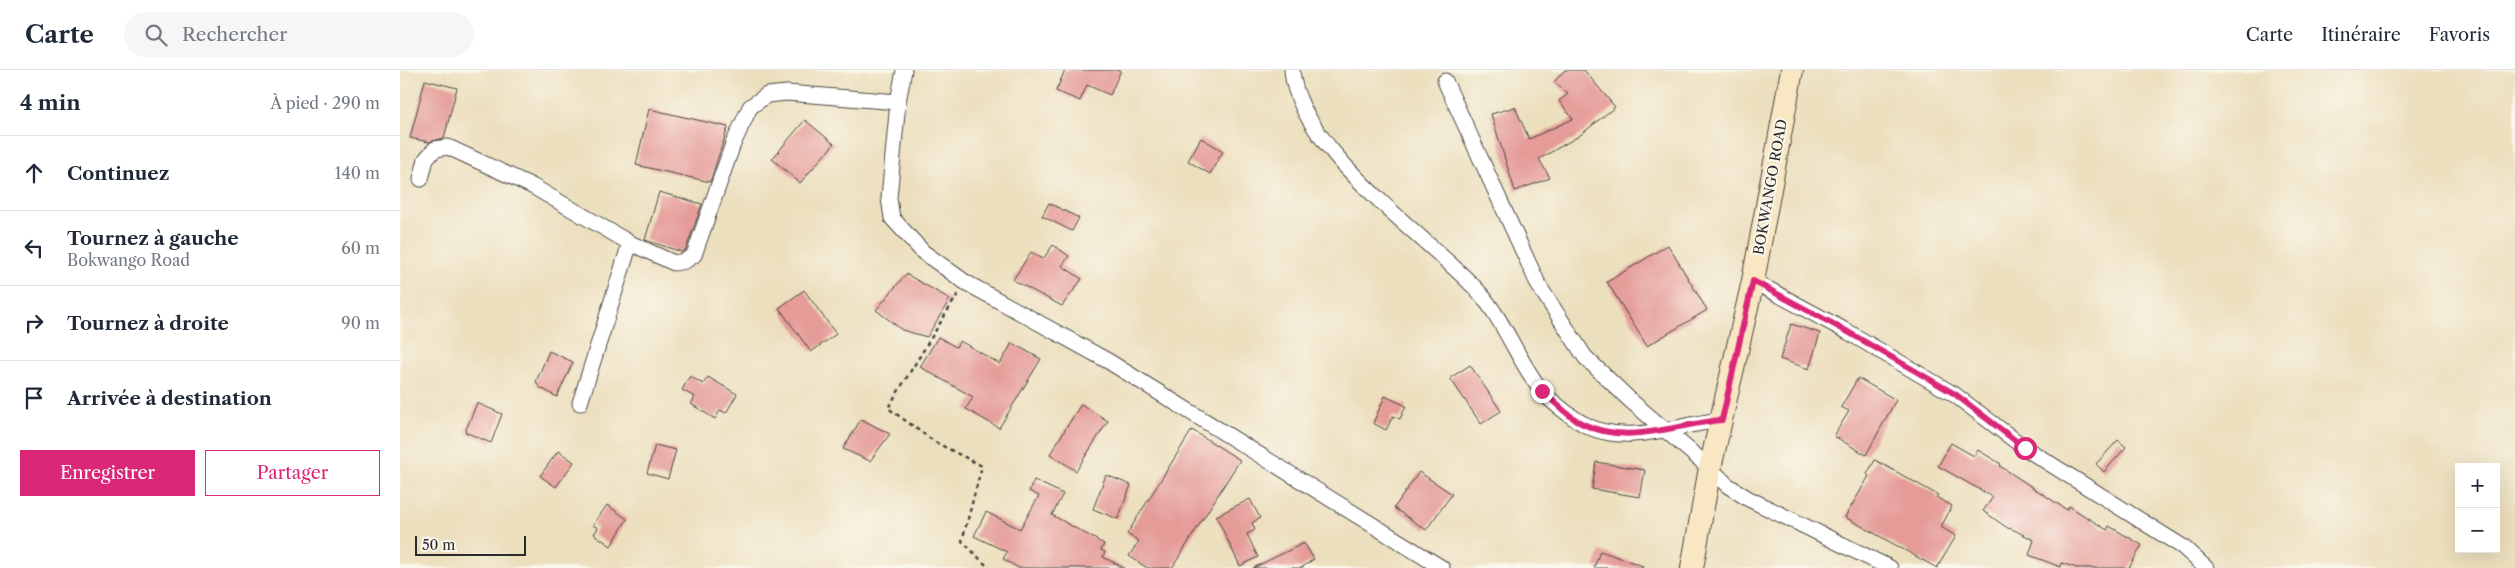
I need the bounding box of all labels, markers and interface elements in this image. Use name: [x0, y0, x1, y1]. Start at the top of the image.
search box: [124, 12, 474, 57]
text: Carte: [25, 20, 94, 49]
icon: search: [142, 21, 170, 49]
text: Rechercher: [182, 23, 287, 46]
text: Carte: [2246, 24, 2293, 46]
text: Itinéraire: [2321, 24, 2401, 46]
text: Favoris: [2429, 24, 2490, 46]
text: 4 min: [20, 90, 81, 115]
text: À pied · 290 m: [270, 93, 380, 113]
street label: BOKWANGO ROAD: [1749, 118, 1791, 256]
icon: ahead: [20, 159, 48, 187]
text: Continuez: [67, 162, 169, 185]
text: 140 m: [335, 163, 380, 183]
text: Tournez à gauche: [67, 227, 239, 250]
icon: left: [20, 234, 48, 262]
text: 60 m: [341, 238, 380, 258]
text: Bokwango Road: [67, 250, 190, 270]
icon: right: [20, 309, 48, 337]
text: Tournez à droite: [67, 312, 229, 335]
text: 90 m: [341, 313, 380, 333]
route end: [1531, 380, 1554, 403]
icon: arrive: [20, 384, 48, 412]
text: Arrivée à destination: [67, 387, 272, 410]
route start: [2014, 437, 2037, 460]
button: Enregistrer: [20, 450, 195, 496]
button: Partager: [205, 450, 380, 496]
map controls: [2455, 463, 2500, 553]
button: +: [2455, 463, 2500, 508]
button: −: [2455, 508, 2500, 553]
scale bar: [415, 533, 526, 556]
text: 50 m: [422, 536, 455, 554]

